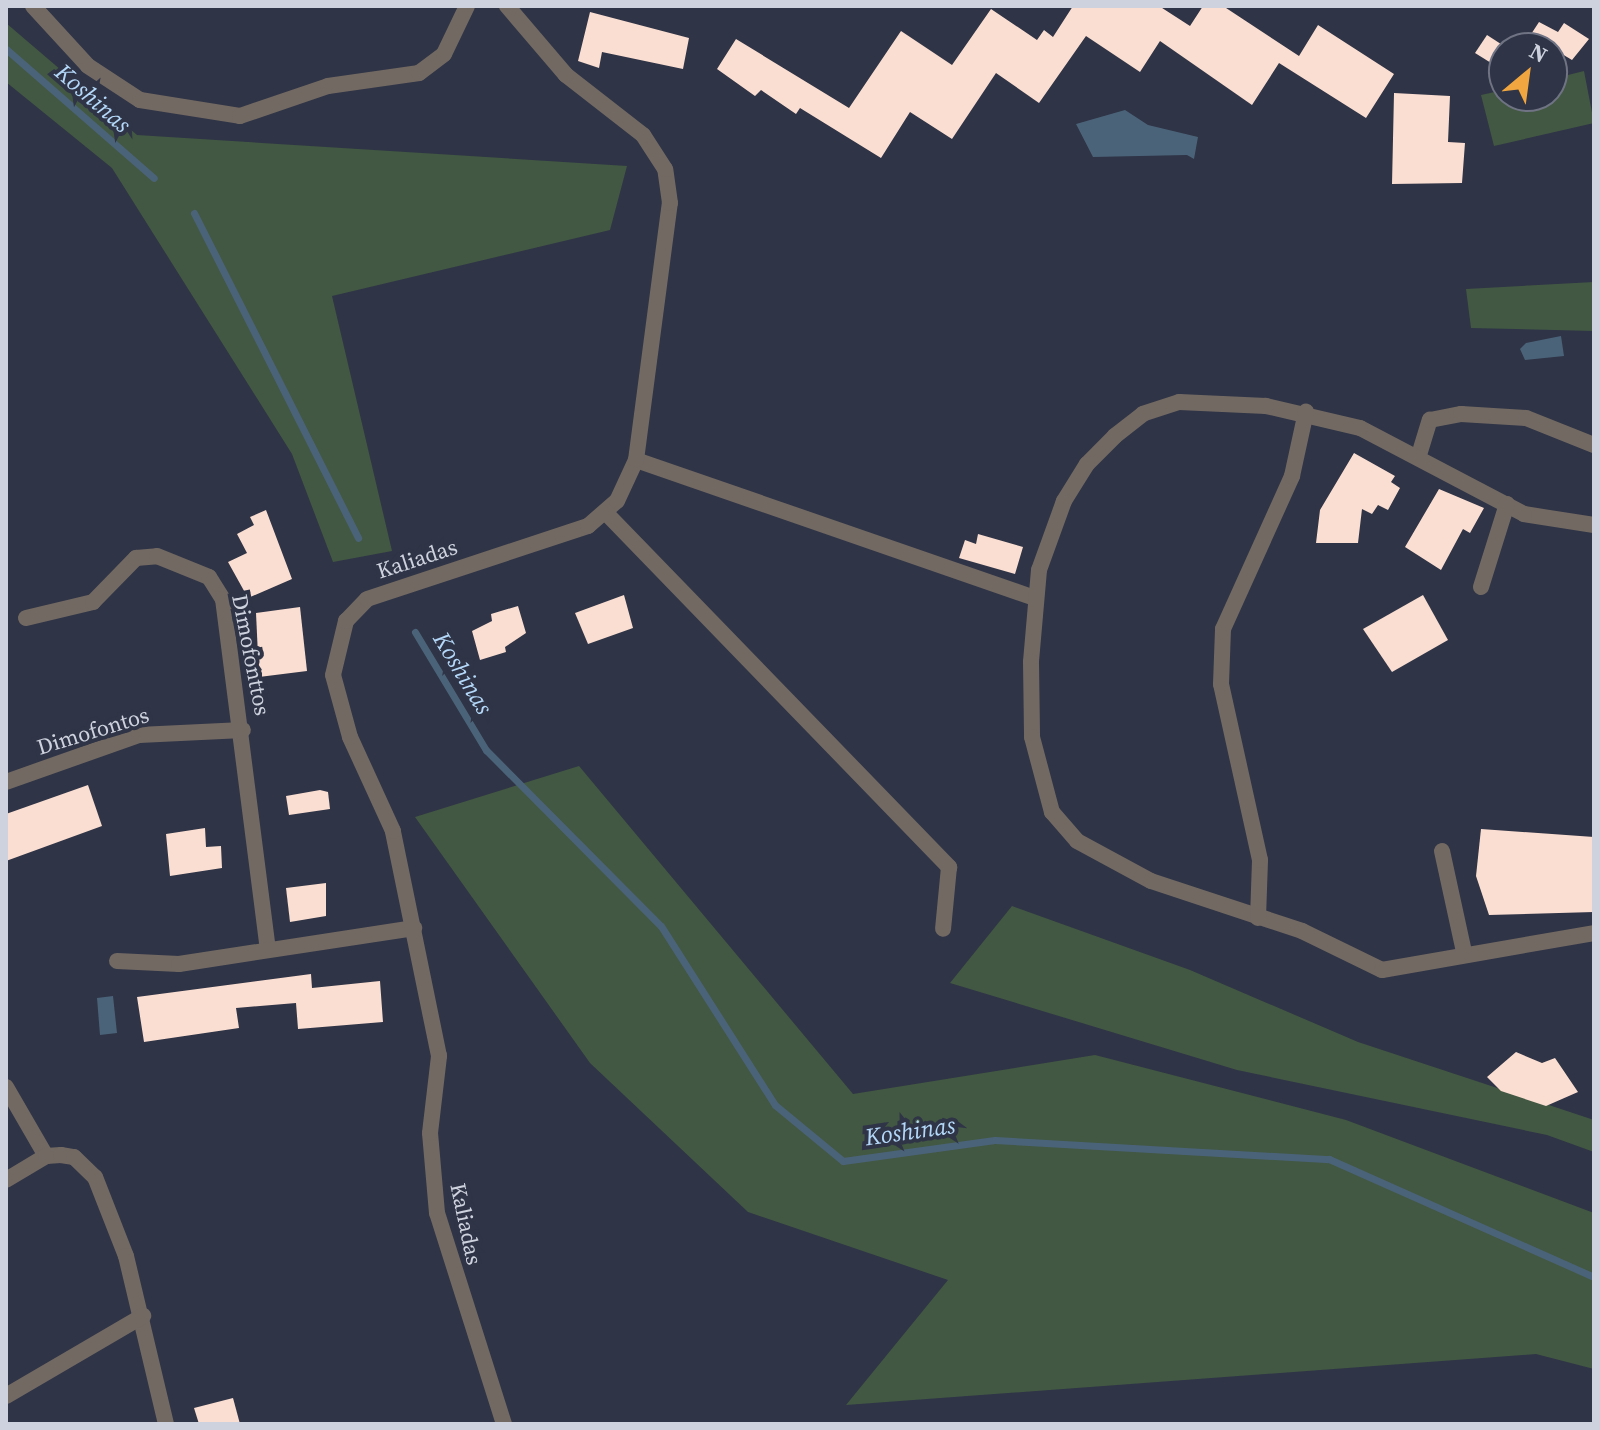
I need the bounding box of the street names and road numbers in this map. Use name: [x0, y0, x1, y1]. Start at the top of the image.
street label: Kaliadas: [373, 534, 461, 584]
street label: Dimofonttos: [226, 592, 276, 718]
street label: Dimofontos: [34, 701, 152, 761]
street label: Kaliadas: [444, 1181, 488, 1267]

